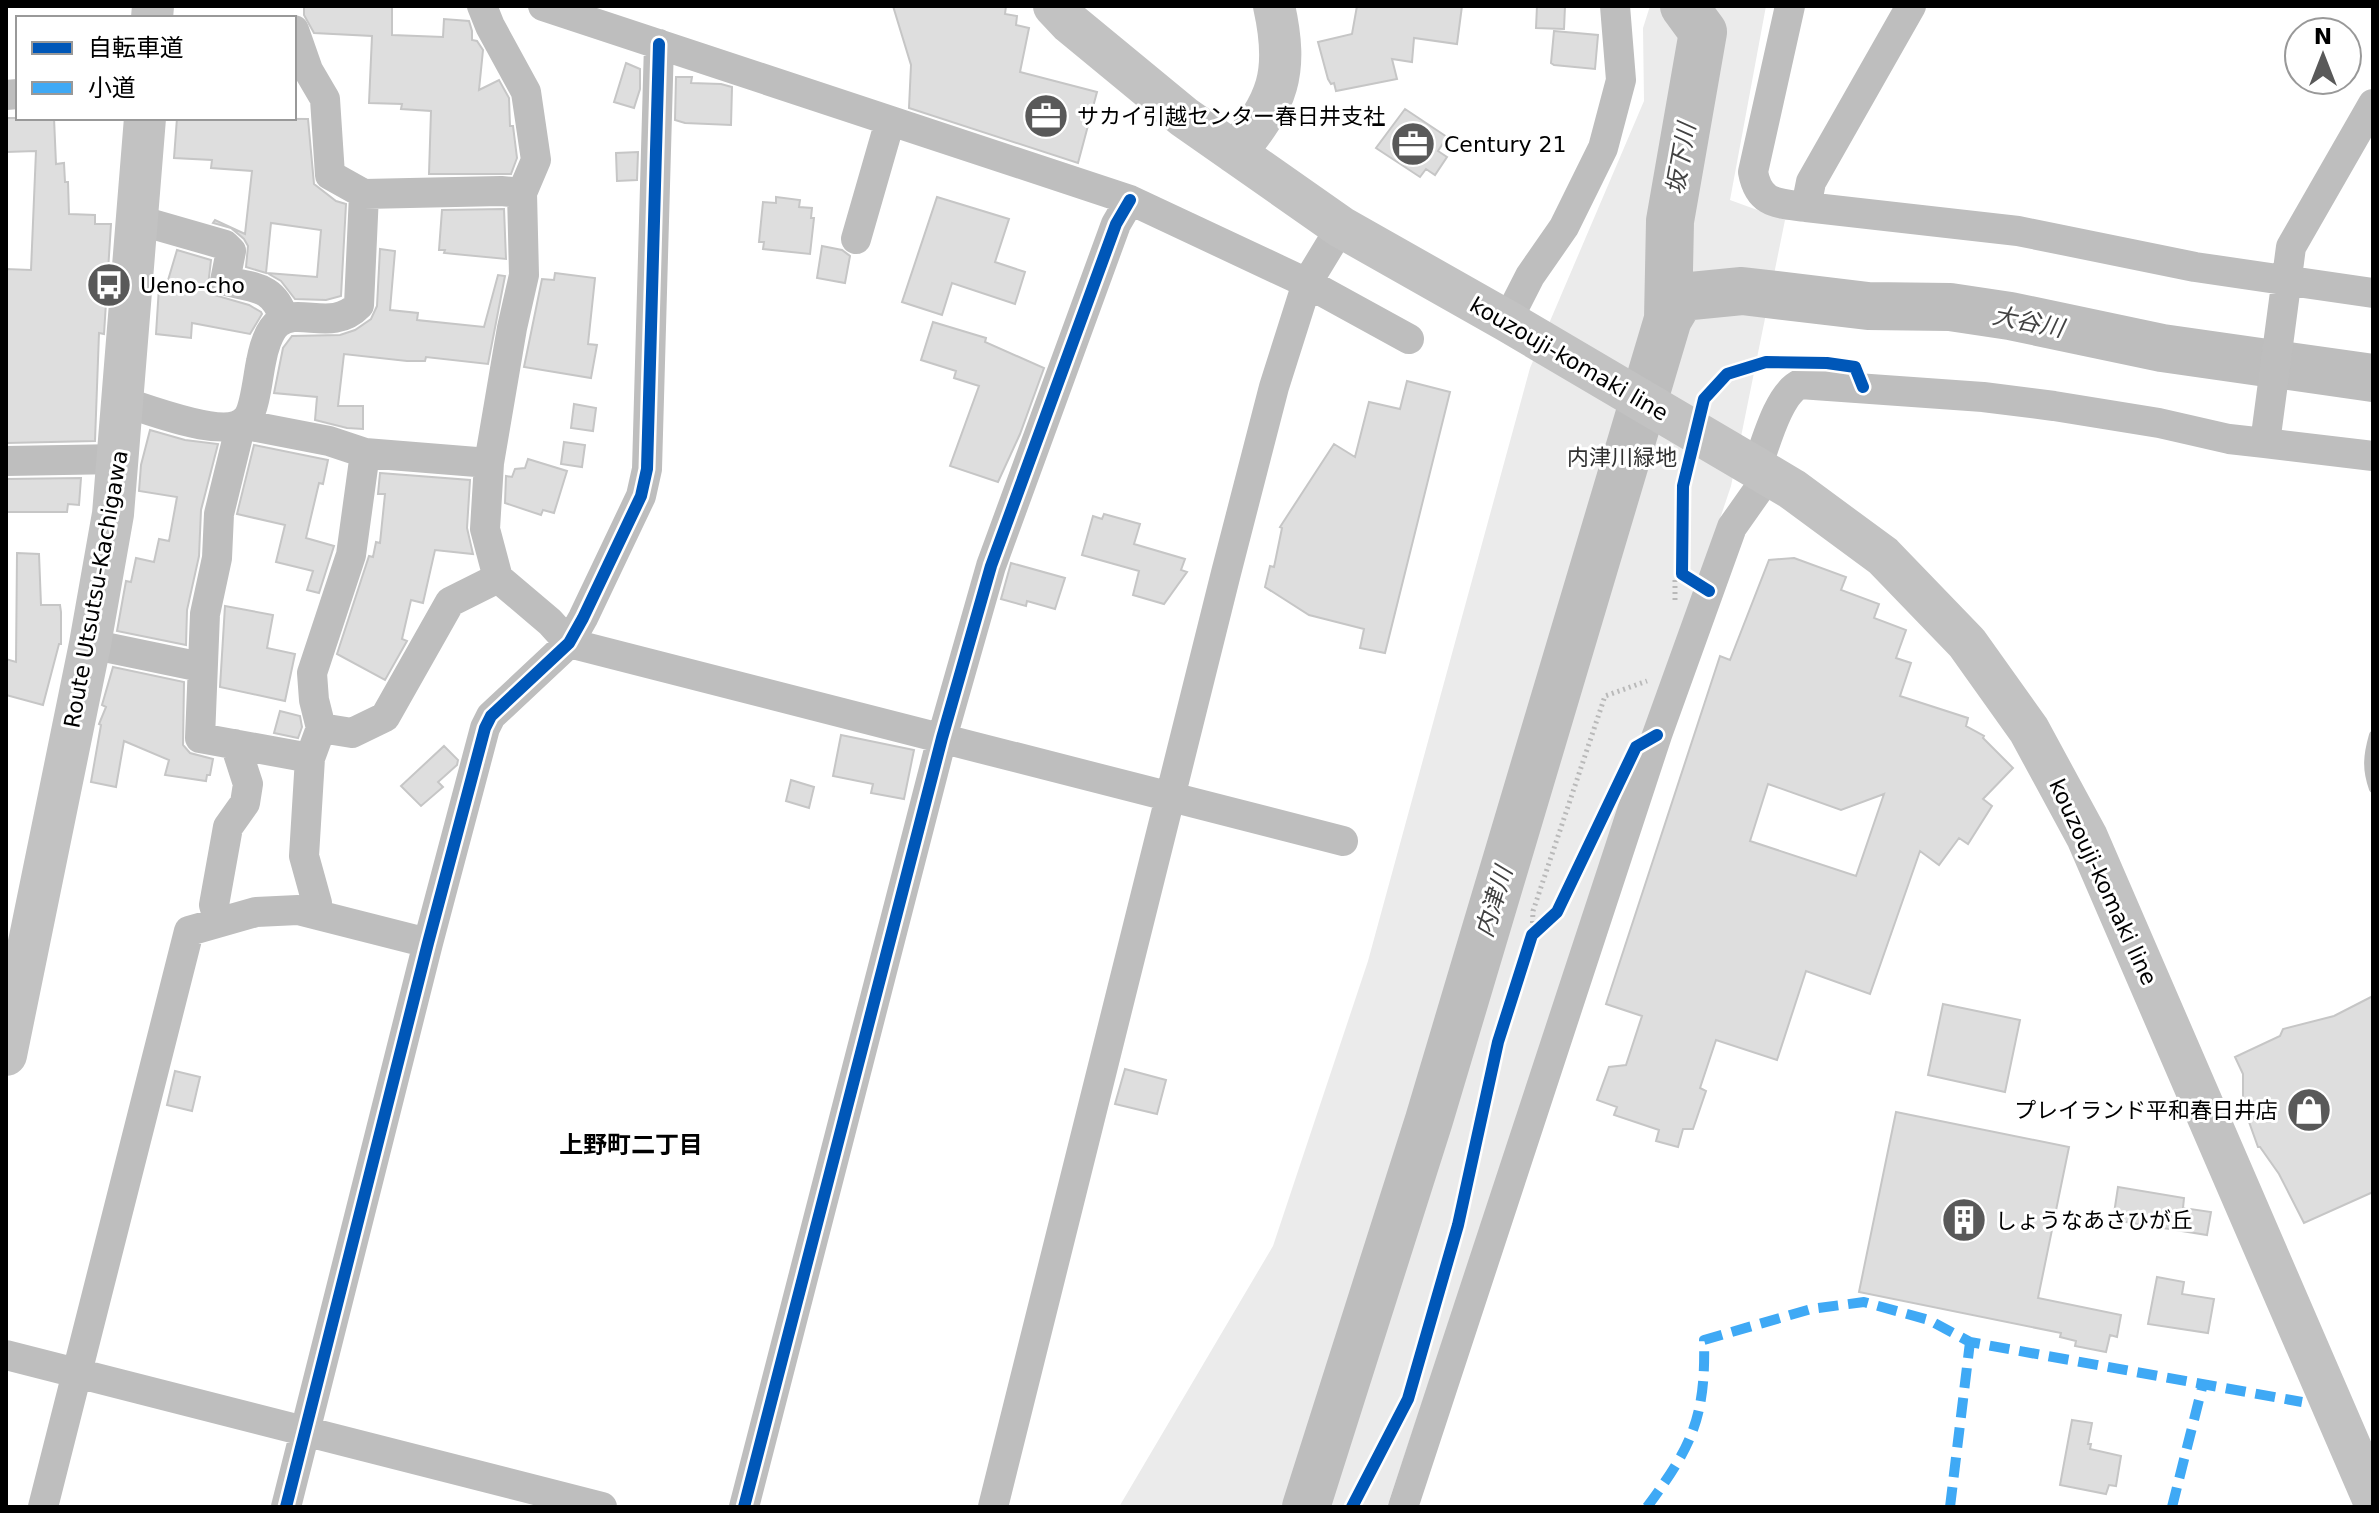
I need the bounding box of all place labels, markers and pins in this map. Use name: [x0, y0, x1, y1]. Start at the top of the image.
office icon: サカイ引越センター春日井支社: [1022, 92, 1070, 140]
place label: サカイ引越センター春日井支社: [1077, 104, 1385, 129]
office icon: Century 21: [1389, 120, 1437, 168]
place label: Century 21: [1444, 132, 1566, 157]
bus stop icon: Ueno-cho: [85, 261, 133, 309]
place label: Ueno-cho: [140, 273, 245, 298]
shop icon: プレイランド平和春日井店: [2285, 1086, 2333, 1134]
place label: プレイランド平和春日井店: [2014, 1098, 2278, 1123]
building icon: しょうなあさひが丘: [1940, 1196, 1988, 1244]
place label: しょうなあさひが丘: [1995, 1208, 2193, 1233]

